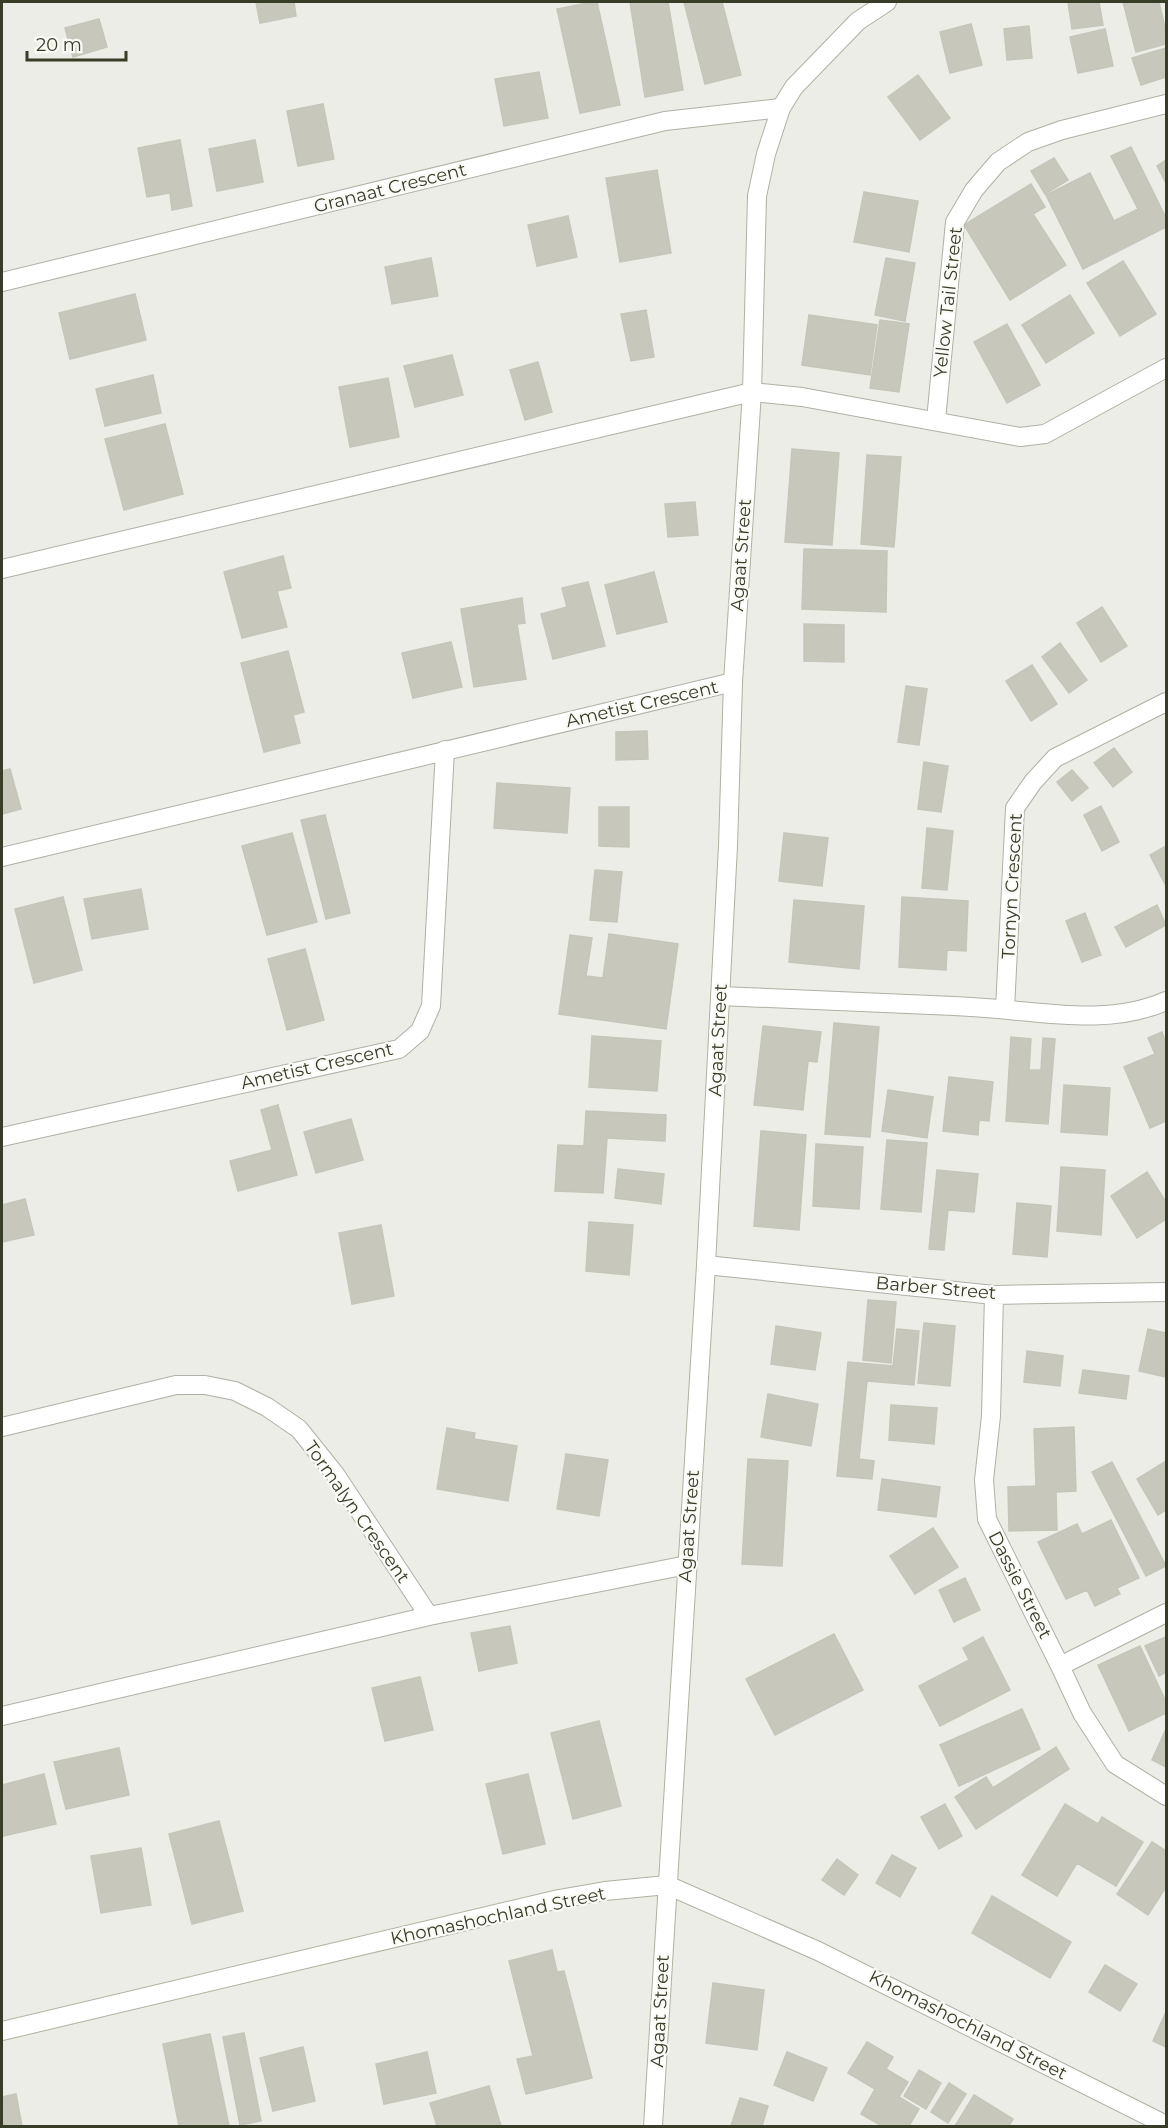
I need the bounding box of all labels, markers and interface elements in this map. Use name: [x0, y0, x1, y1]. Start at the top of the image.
scale bar: [27, 24, 126, 62]
text: 20 m: [36, 34, 82, 56]
street label: Granaat Crescent: [312, 158, 468, 218]
street label: Yellow Tail Street: [929, 225, 967, 379]
street label: Agaat Street: [726, 498, 756, 612]
street label: Ametist Crescent: [564, 676, 720, 732]
street label: Tornyn Crescent: [997, 813, 1027, 959]
street label: Agaat Street: [704, 983, 732, 1097]
street label: Ametist Crescent: [239, 1038, 395, 1094]
street label: Barber Street: [875, 1272, 997, 1304]
street label: Tormalyn Crescent: [300, 1437, 414, 1587]
street label: Agaat Street: [674, 1469, 704, 1583]
street label: Dassie Street: [983, 1527, 1057, 1643]
street label: Khomashochland Street: [388, 1882, 608, 1950]
street label: Agaat Street: [646, 1954, 674, 2068]
street label: Khomashochland Street: [865, 1965, 1071, 2085]

